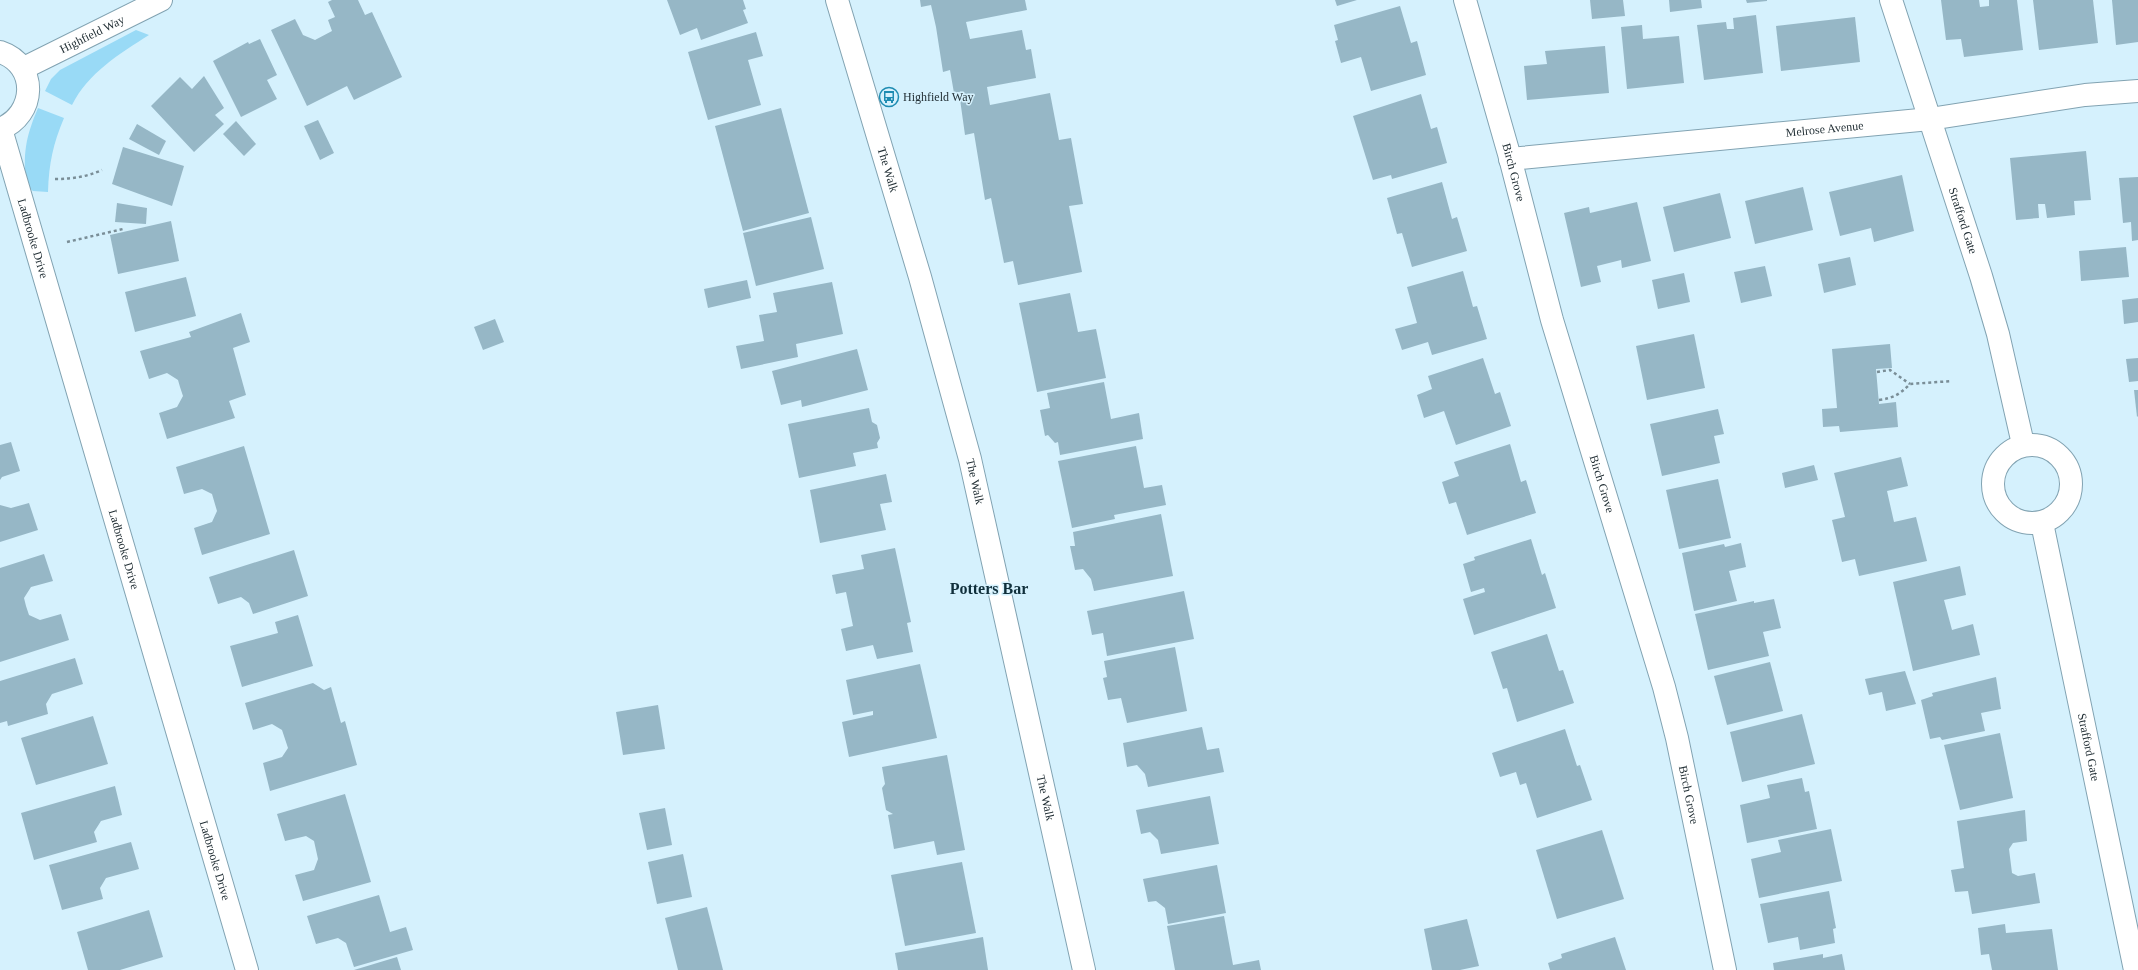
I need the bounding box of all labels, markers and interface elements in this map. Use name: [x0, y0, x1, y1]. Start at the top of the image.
street label: Highfield Way: [57, 12, 127, 56]
bus stop icon: Highfield Way: [878, 86, 900, 108]
place label: Highfield Way: [903, 90, 973, 104]
street label: Melrose Avenue: [1785, 118, 1864, 140]
street label: Birch Grove: [1499, 141, 1528, 203]
street label: The Walk: [874, 145, 901, 194]
street label: Strafford Gate: [1946, 186, 1980, 255]
street label: Ladbrooke Drive: [15, 197, 51, 280]
street label: Birch Grove: [1587, 453, 1617, 514]
street label: The Walk: [963, 457, 987, 506]
street label: Ladbrooke Drive: [106, 508, 142, 591]
district label: Potters Bar: [950, 580, 1028, 597]
street label: Strafford Gate: [2075, 712, 2103, 782]
street label: Birch Grove: [1676, 764, 1702, 825]
street label: The Walk: [1034, 774, 1057, 822]
street label: Ladbrooke Drive: [197, 819, 233, 902]

